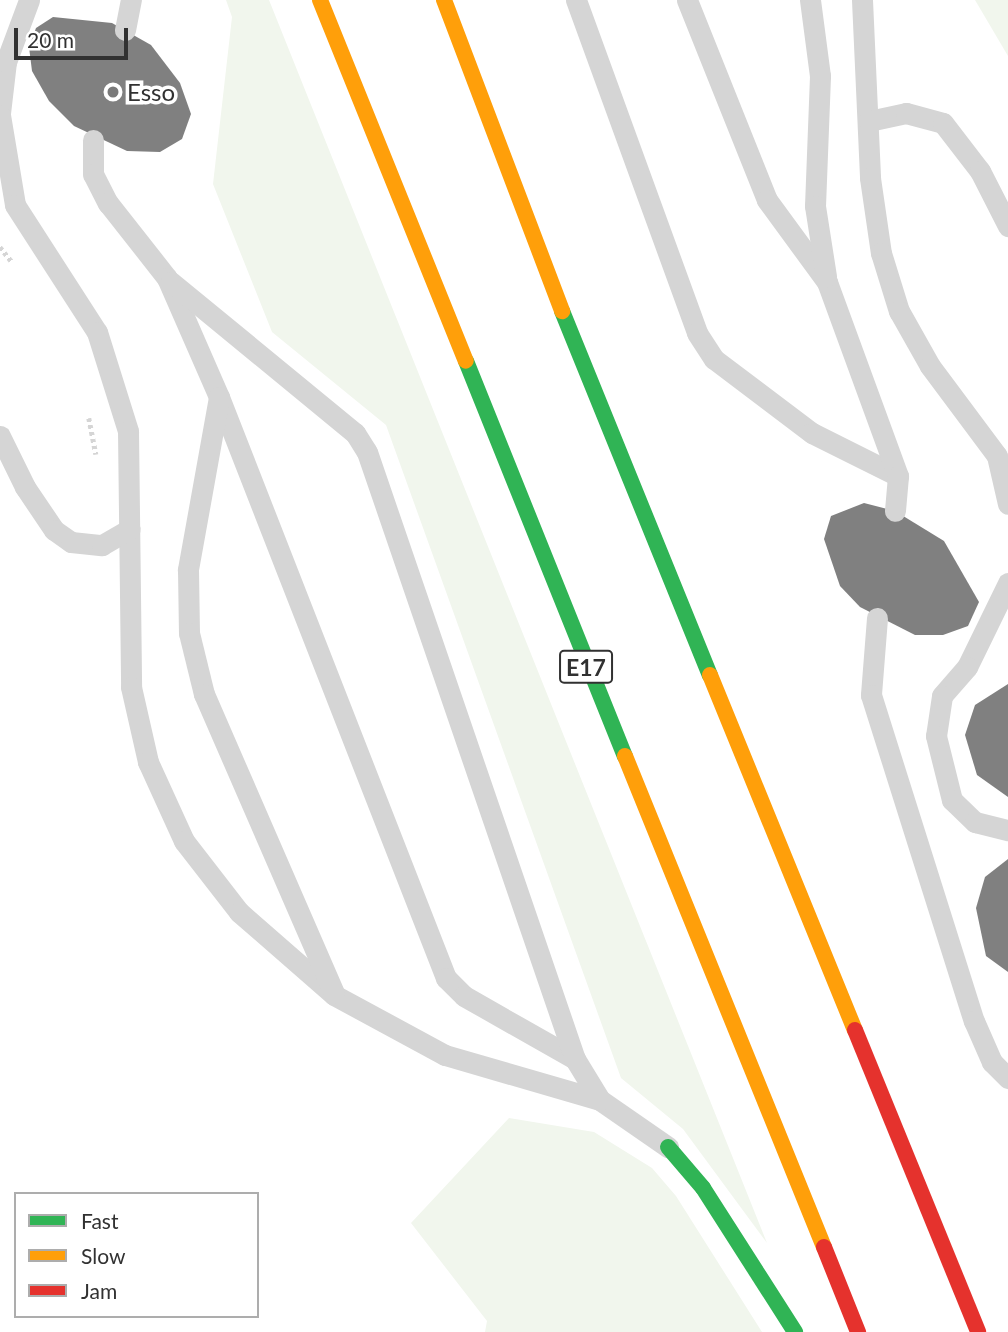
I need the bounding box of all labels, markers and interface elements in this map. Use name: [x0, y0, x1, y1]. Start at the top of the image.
scale bar: [18, 14, 131, 58]
text: 20 m: [27, 27, 74, 52]
place label: Esso: [127, 78, 175, 106]
marker: Esso: [105, 84, 121, 100]
road number: E17: [558, 648, 614, 687]
legend: [14, 1192, 259, 1318]
text: Fast: [81, 1208, 118, 1233]
text: Slow: [81, 1243, 125, 1268]
text: Jam: [81, 1278, 117, 1303]

